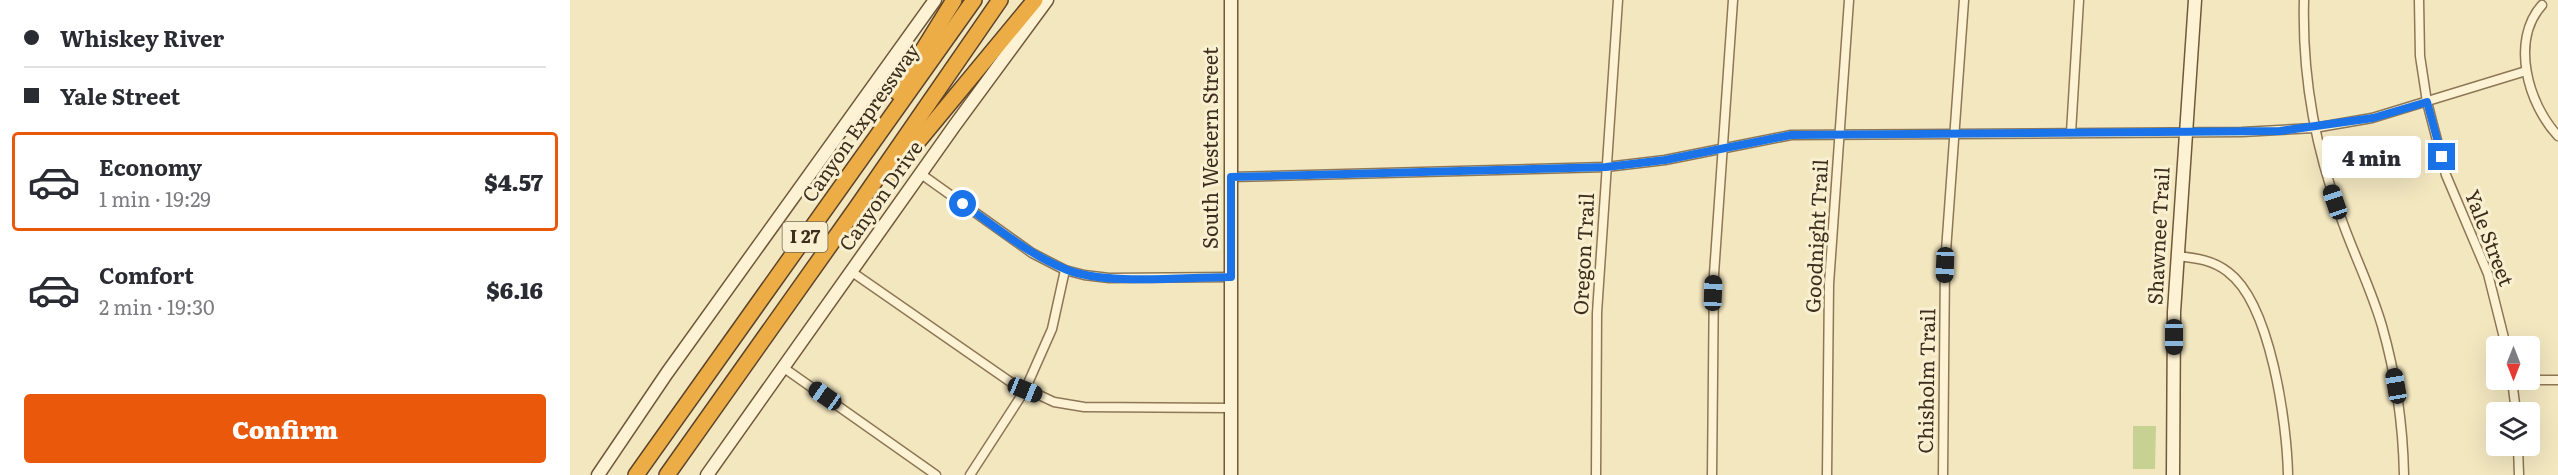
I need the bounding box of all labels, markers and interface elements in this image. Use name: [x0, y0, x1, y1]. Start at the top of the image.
text: Whiskey River: [60, 21, 224, 54]
street label: Canyon Expressway: [793, 36, 926, 208]
street label: South Western Street: [1194, 47, 1224, 249]
text: Yale Street: [60, 79, 180, 112]
street label: Canyon Drive: [830, 133, 929, 256]
callout: 4 min: [2322, 136, 2421, 178]
text: 4 min: [2342, 142, 2401, 172]
route end: [2428, 143, 2455, 170]
text: Economy: [99, 150, 202, 183]
icon: car: [27, 155, 81, 209]
street label: Goodnight Trail: [1796, 158, 1834, 314]
text: $4.57: [484, 165, 543, 198]
street label: Shawnee Trail: [2138, 166, 2176, 306]
car: [2321, 182, 2349, 222]
text: 1 min · 19:29: [99, 183, 211, 213]
street label: Yale Street: [2459, 185, 2523, 290]
route start: [949, 190, 976, 217]
street label: Oregon Trail: [1564, 192, 1600, 316]
road number: I 27: [782, 222, 828, 252]
car: [1935, 247, 1955, 283]
text: Comfort: [99, 258, 194, 291]
icon: car: [27, 263, 81, 317]
text: $6.16: [486, 273, 543, 306]
car: [1703, 275, 1723, 311]
text: 2 min · 19:30: [99, 291, 215, 321]
street label: Chisholm Trail: [1909, 308, 1941, 454]
car: [2165, 319, 2183, 355]
north arrow: [2486, 336, 2540, 390]
map controls: [2486, 336, 2540, 456]
car: [2384, 367, 2408, 405]
car: [1005, 375, 1045, 405]
car: [805, 378, 845, 414]
button: Confirm: [24, 394, 546, 463]
button: layers: [2486, 402, 2540, 456]

